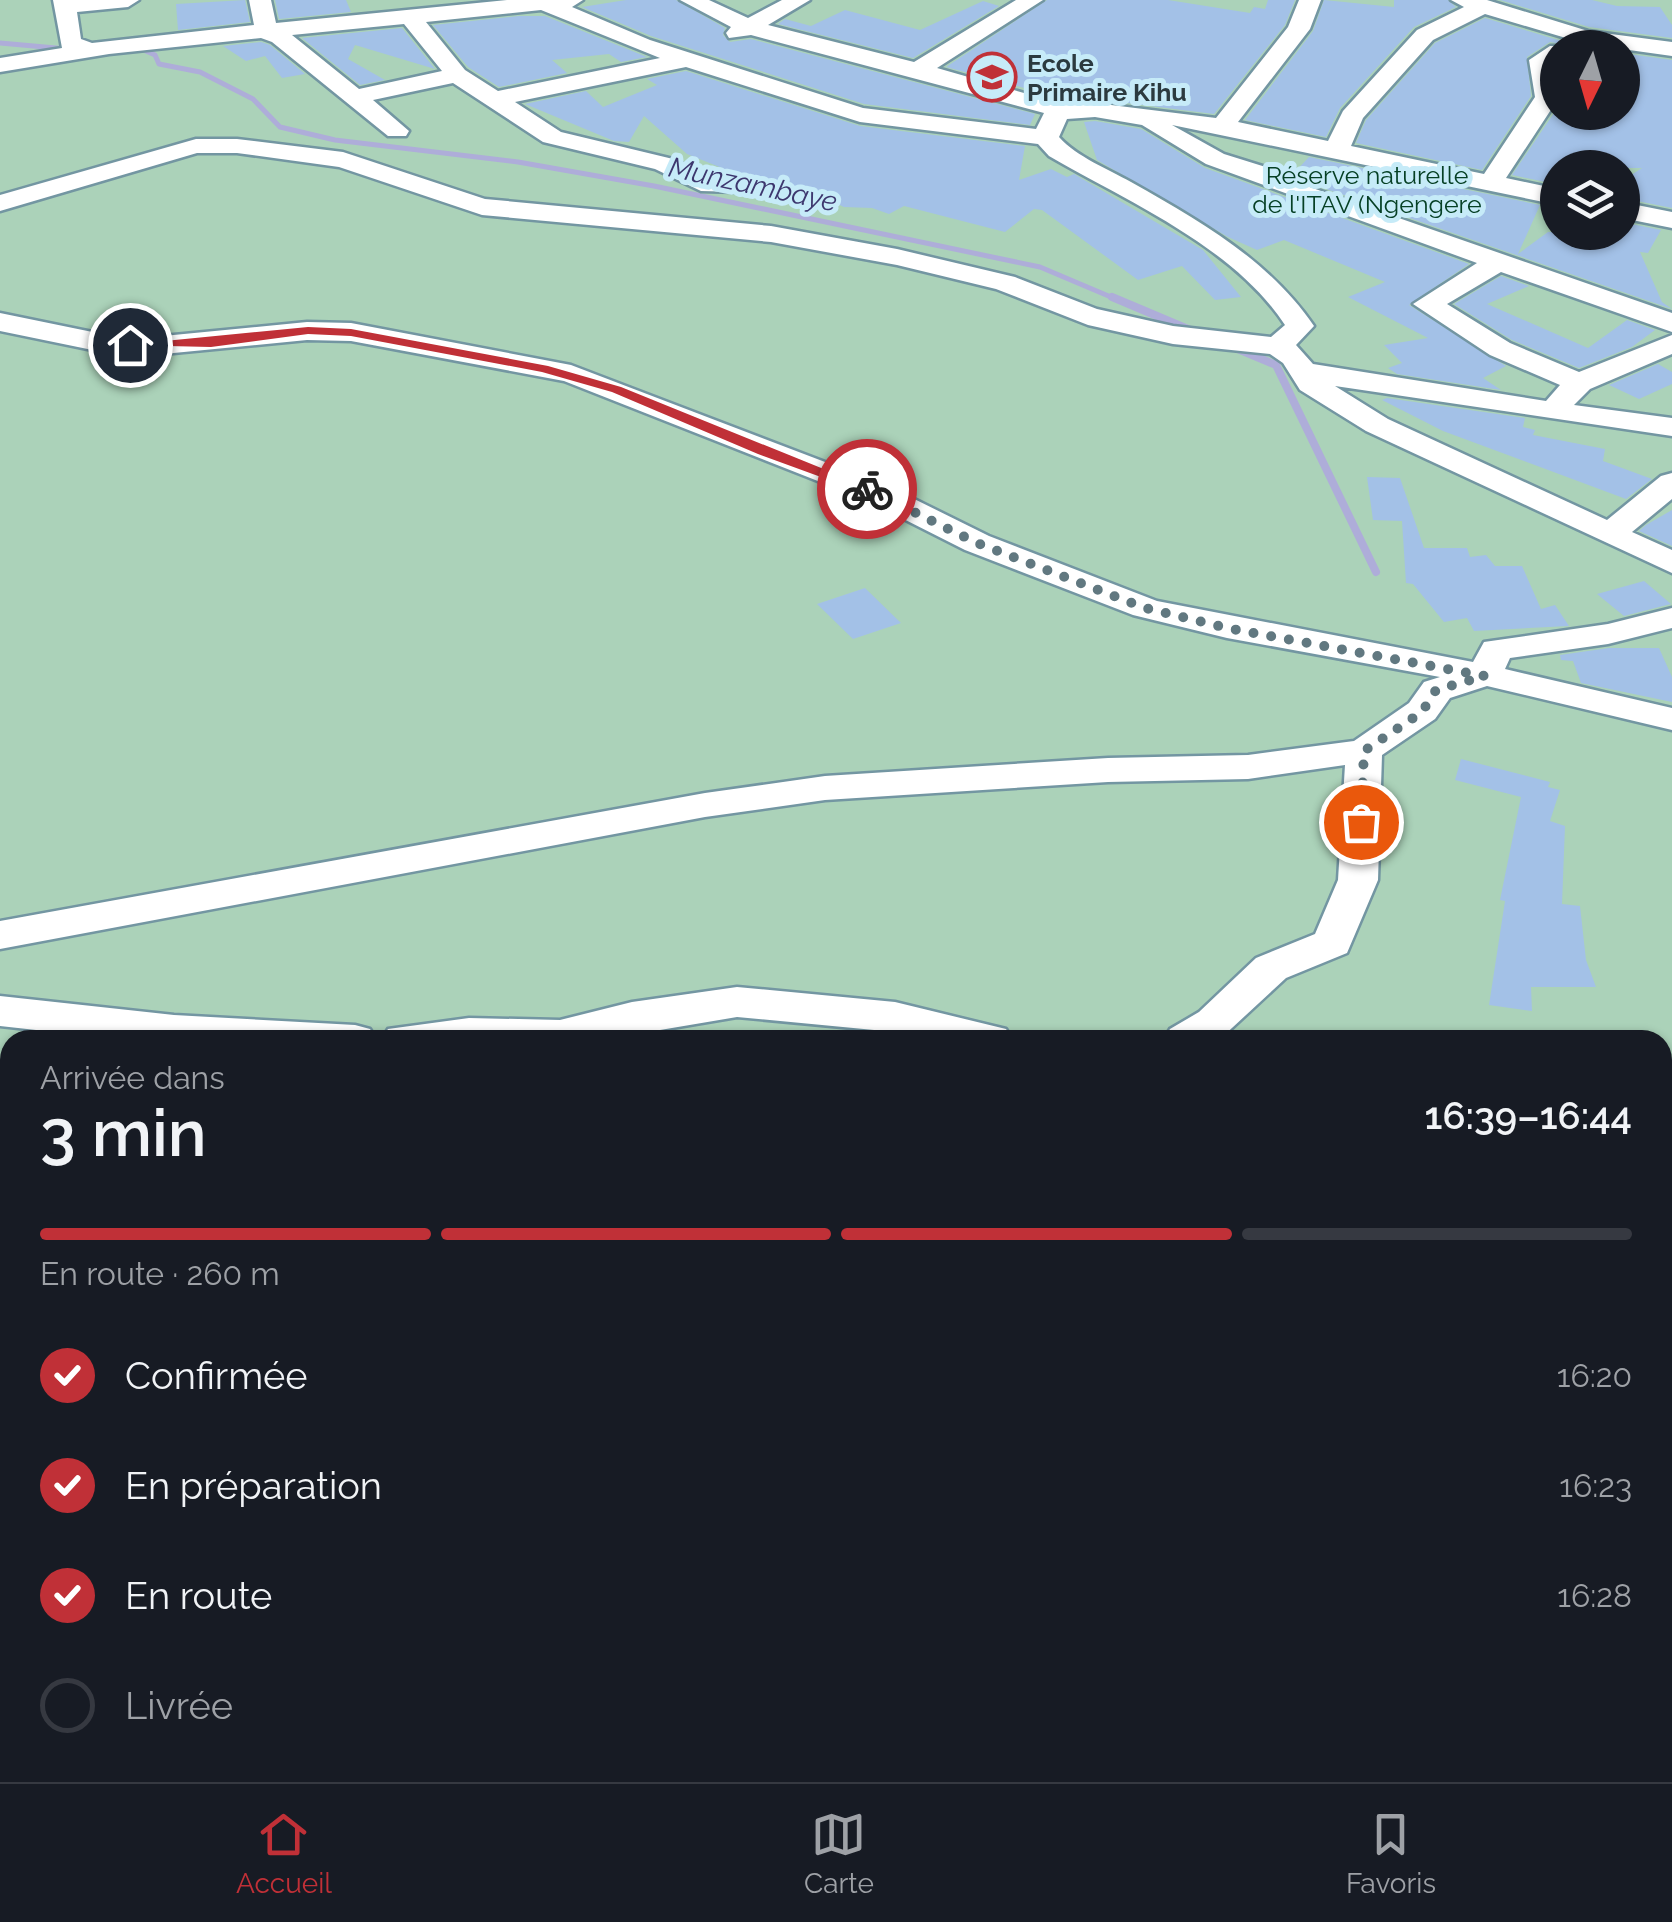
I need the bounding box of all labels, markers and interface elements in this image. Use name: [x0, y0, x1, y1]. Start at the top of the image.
north arrow: [1540, 30, 1640, 130]
map controls: [1540, 30, 1640, 250]
place label: Ecole Primaire Kihu: [1027, 48, 1187, 107]
school or university icon: Ecole Primaire Kihu: [966, 51, 1018, 103]
button: layers: [1540, 150, 1640, 250]
water label: Munzambaye: [666, 151, 840, 218]
park label: Réserve naturelle de l'ITAV (Ngengere: [1252, 160, 1482, 219]
pin: [88, 303, 173, 388]
icon: home: [103, 318, 158, 373]
courier: [817, 439, 917, 539]
icon: bike: [840, 462, 895, 517]
pin: [1319, 780, 1404, 865]
icon: bag: [1334, 795, 1389, 850]
text: Arrivée dans: [40, 1059, 225, 1096]
text: 16:39–16:44: [1425, 1093, 1632, 1138]
text: 3 min: [40, 1095, 207, 1171]
text: En route · 260 m: [40, 1255, 280, 1292]
icon: check: [40, 1348, 95, 1403]
text: Confirmée: [125, 1353, 308, 1398]
text: 16:20: [1557, 1357, 1632, 1394]
icon: check: [40, 1458, 95, 1513]
text: En préparation: [125, 1463, 382, 1508]
text: 16:23: [1559, 1467, 1632, 1504]
icon: check: [40, 1568, 95, 1623]
text: En route: [125, 1573, 272, 1618]
text: 16:28: [1557, 1577, 1632, 1614]
text: Livrée: [125, 1683, 233, 1728]
tab: Accueil: [236, 1807, 332, 1900]
tab: Carte: [804, 1807, 874, 1900]
tab: Favoris: [1346, 1807, 1436, 1900]

